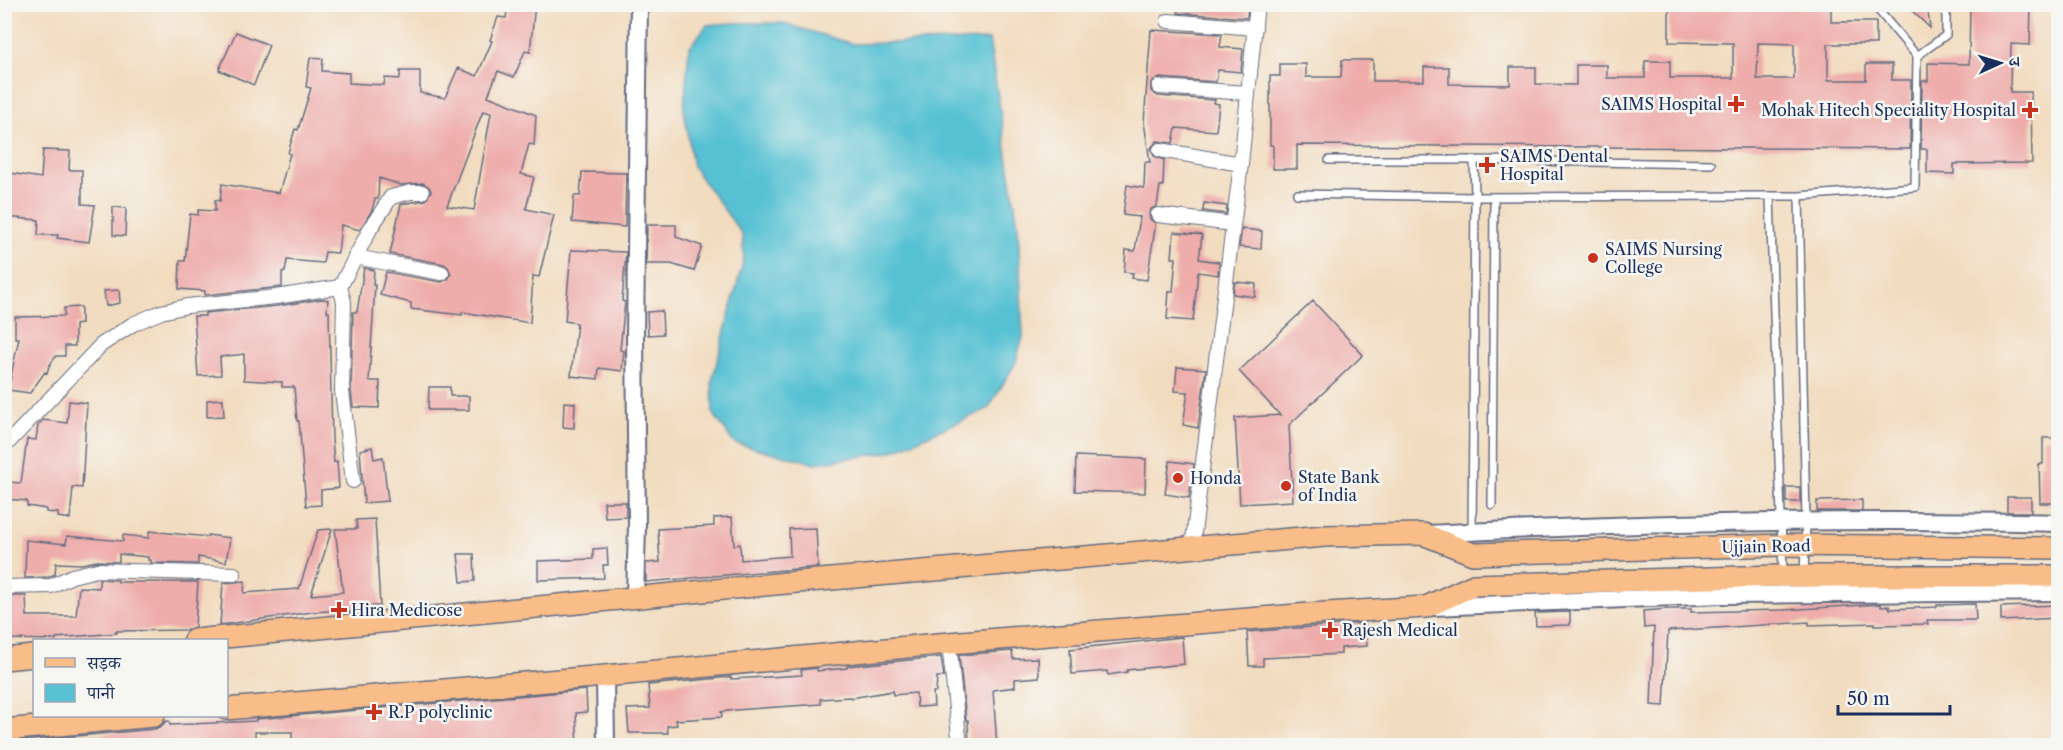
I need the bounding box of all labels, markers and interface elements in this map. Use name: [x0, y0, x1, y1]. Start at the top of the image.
north arrow: [1970, 33, 2030, 93]
text: उ: [2005, 56, 2025, 69]
place label: SAIMS Hospital: [1601, 94, 1722, 114]
marker: SAIMS Hospital: [1727, 95, 1745, 113]
place label: Mohak Hitech Speciality Hospital: [1761, 100, 2016, 120]
marker: Mohak Hitech Speciality Hospital: [2021, 101, 2039, 119]
place label: SAIMS Dental Hospital: [1500, 146, 1608, 184]
marker: SAIMS Dental Hospital: [1478, 156, 1496, 174]
place label: SAIMS Nursing College: [1605, 239, 1722, 277]
marker: SAIMS Nursing College: [1586, 251, 1600, 265]
place label: State Bank of India: [1298, 467, 1380, 505]
place label: Honda: [1190, 468, 1242, 488]
marker: Honda: [1171, 471, 1185, 485]
marker: State Bank of India: [1279, 479, 1293, 493]
street label: Ujjain Road: [1721, 535, 1811, 557]
place label: Hira Medicose: [351, 600, 462, 620]
marker: Hira Medicose: [332, 603, 346, 617]
place label: Rajesh Medical: [1342, 620, 1458, 640]
marker: Rajesh Medical: [1323, 623, 1337, 637]
legend: [33, 639, 228, 717]
text: सड़क: [86, 652, 122, 674]
scale bar: [1838, 678, 1950, 716]
text: पानी: [86, 682, 116, 704]
text: 50 m: [1847, 688, 1890, 710]
place label: R.P polyclinic: [388, 702, 492, 722]
marker: R.P polyclinic: [365, 703, 383, 721]

